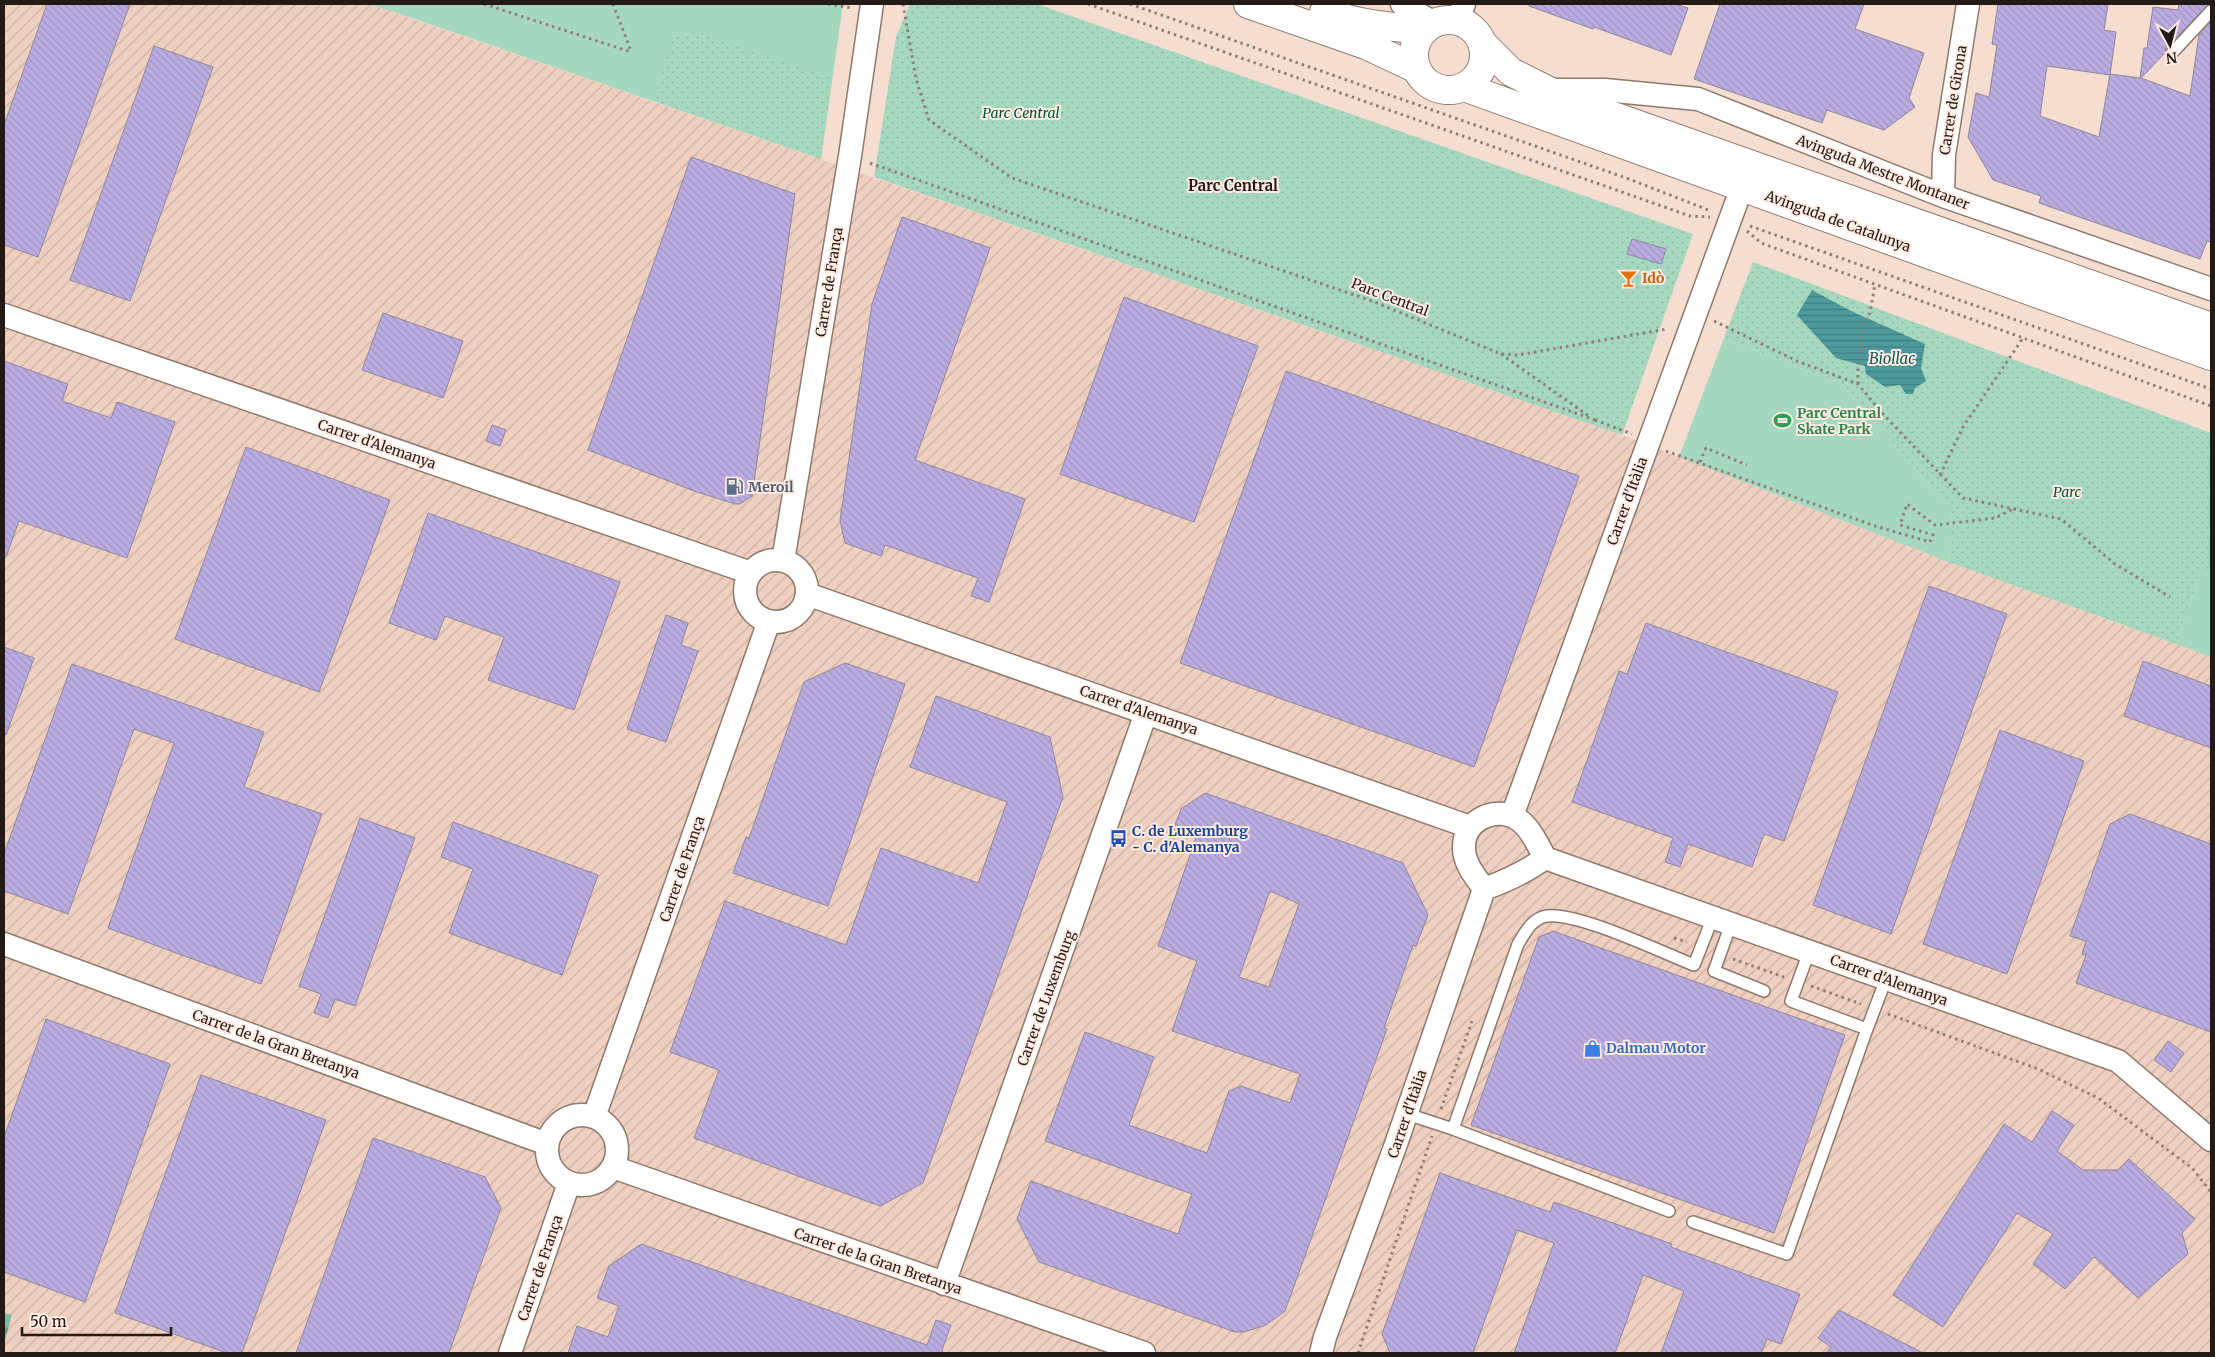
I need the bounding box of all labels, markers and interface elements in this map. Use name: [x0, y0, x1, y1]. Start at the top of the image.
north arrow: [2145, 20, 2195, 70]
street label: Carrer de Girona: [1935, 44, 1971, 156]
text: N: [2165, 48, 2178, 68]
park label: Parc Central: [982, 104, 1060, 122]
street label: Avinguda Mestre Montaner: [1793, 130, 1972, 213]
district label: Parc Central: [1188, 176, 1278, 195]
street label: Avinguda de Catalunya: [1762, 186, 1914, 256]
street label: Carrer de França: [811, 225, 847, 338]
bar icon: Idò: [1618, 268, 1638, 288]
place label: Idò: [1642, 269, 1664, 287]
street label: Parc Central: [1349, 274, 1432, 320]
water label: Biollac: [1869, 349, 1915, 368]
place label: Parc Central Skate Park: [1797, 404, 1881, 438]
sports icon: Parc Central Skate Park: [1773, 411, 1793, 431]
street label: Carrer d'Alemanya: [315, 415, 439, 473]
street label: Carrer d'Itàlia: [1603, 454, 1651, 548]
fuel station icon: Meroil: [724, 477, 744, 497]
place label: Meroil: [748, 478, 794, 496]
park label: Parc: [2053, 483, 2082, 501]
street label: Carrer d'Alemanya: [1077, 681, 1201, 739]
street label: Carrer de França: [655, 813, 709, 924]
place label: C. de Luxemburg - C. d'Alemanya: [1132, 822, 1248, 856]
bus stop icon: C. de Luxemburg - C. d'Alemanya: [1108, 829, 1128, 849]
street label: Carrer de Luxemburg: [1013, 927, 1079, 1068]
street label: Carrer d'Alemanya: [1828, 950, 1951, 1010]
street label: Carrer de la Gran Bretanya: [190, 1005, 363, 1083]
shop icon: Dalmau Motor: [1582, 1038, 1602, 1058]
place label: Dalmau Motor: [1606, 1039, 1706, 1057]
street label: Carrer d'Itàlia: [1383, 1067, 1431, 1161]
street label: Carrer de França: [513, 1212, 567, 1323]
street label: Carrer de la Gran Bretanya: [792, 1224, 965, 1298]
scale bar: [22, 1304, 171, 1336]
text: 50 m: [30, 1312, 67, 1331]

